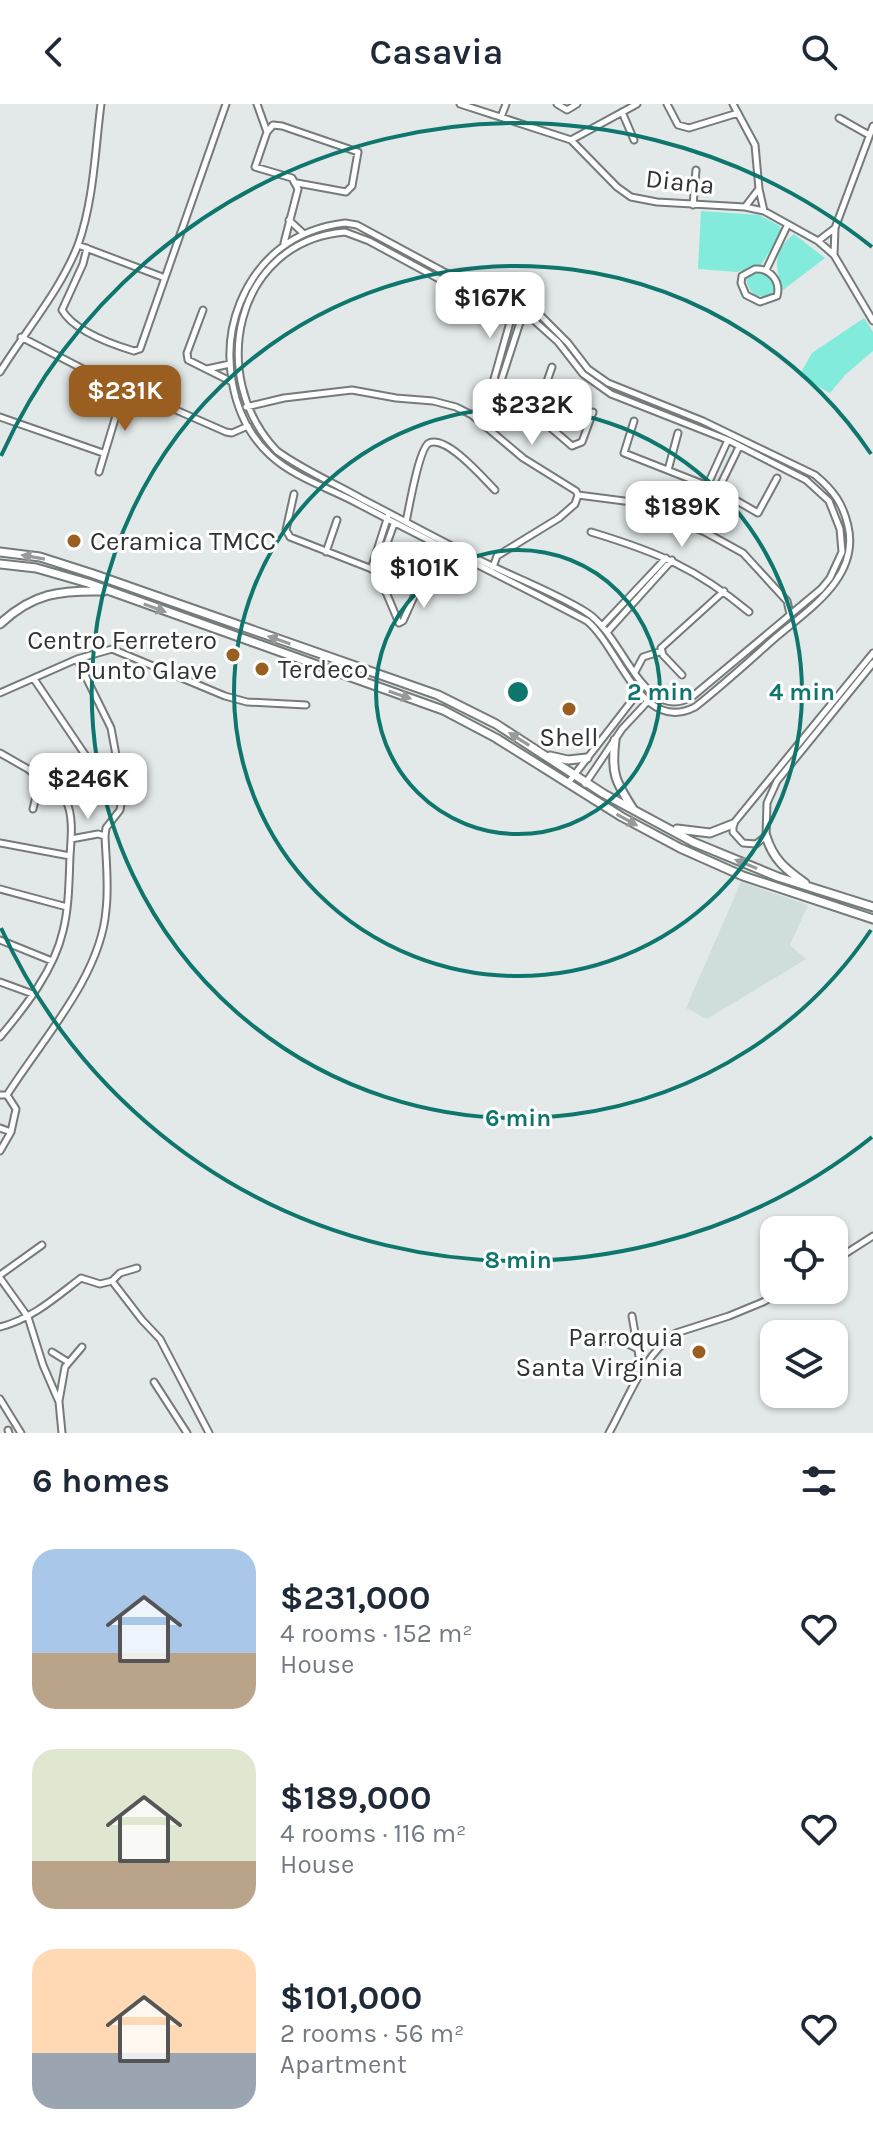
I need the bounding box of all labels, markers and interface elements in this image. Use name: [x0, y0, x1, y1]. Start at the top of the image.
icon: back: [32, 30, 76, 74]
icon: search: [797, 30, 841, 74]
text: Casavia: [370, 31, 503, 73]
street label: Diana: [644, 163, 716, 201]
pin: $167K: [434, 272, 546, 340]
text: $167K: [454, 282, 526, 313]
pin: $231K: [69, 365, 181, 433]
text: $231K: [87, 375, 163, 406]
pin: $232K: [476, 379, 588, 447]
text: $232K: [491, 389, 573, 420]
pin: $189K: [626, 481, 738, 549]
text: $189K: [644, 491, 720, 522]
place label: Ceramica TMCC: [90, 526, 276, 557]
marker: Ceramica TMCC: [65, 532, 83, 550]
pin: $101K: [368, 542, 480, 610]
one-way arrow: [21, 550, 46, 563]
text: $101K: [389, 552, 459, 583]
one-way arrow: [143, 602, 167, 615]
place label: Centro Ferretero Punto Glave: [27, 625, 217, 686]
one-way arrow: [267, 634, 291, 646]
marker: Centro Ferretero Punto Glave: [224, 646, 242, 664]
place label: Terdeco: [278, 654, 368, 685]
marker: Terdeco: [253, 660, 271, 678]
centre of rings: [504, 678, 532, 706]
text: 2 min: [627, 678, 693, 706]
text: 4 min: [769, 678, 835, 706]
one-way arrow: [389, 689, 413, 701]
marker: Shell: [560, 700, 578, 718]
place label: Shell: [539, 722, 599, 753]
one-way arrow: [508, 732, 530, 746]
pin: $246K: [32, 753, 144, 821]
text: $246K: [47, 763, 129, 794]
one-way arrow: [616, 813, 638, 827]
one-way arrow: [734, 858, 758, 871]
text: 6 min: [485, 1104, 551, 1132]
map controls: [760, 1216, 848, 1408]
button: locate: [760, 1216, 848, 1304]
text: 8 min: [484, 1246, 552, 1274]
button: layers: [760, 1320, 848, 1408]
place label: Parroquia Santa Virginia: [515, 1322, 683, 1383]
marker: Parroquia Santa Virginia: [690, 1343, 708, 1361]
icon: filters: [797, 1459, 841, 1503]
text: 6 homes: [32, 1461, 170, 1501]
text: $231,000: [280, 1578, 430, 1618]
icon: home: [96, 1581, 192, 1677]
icon: heart: [797, 1607, 841, 1651]
text: 4 rooms · 152 m²: [280, 1618, 473, 1649]
text: House: [280, 1649, 354, 1680]
text: $189,000: [280, 1778, 431, 1818]
icon: home: [96, 1781, 192, 1877]
icon: heart: [797, 1807, 841, 1851]
text: 4 rooms · 116 m²: [280, 1818, 467, 1849]
text: House: [280, 1849, 354, 1880]
text: $101,000: [280, 1978, 422, 2018]
icon: home: [96, 1981, 192, 2077]
icon: heart: [797, 2007, 841, 2051]
text: 2 rooms · 56 m²: [280, 2018, 465, 2049]
text: Apartment: [280, 2049, 407, 2080]

